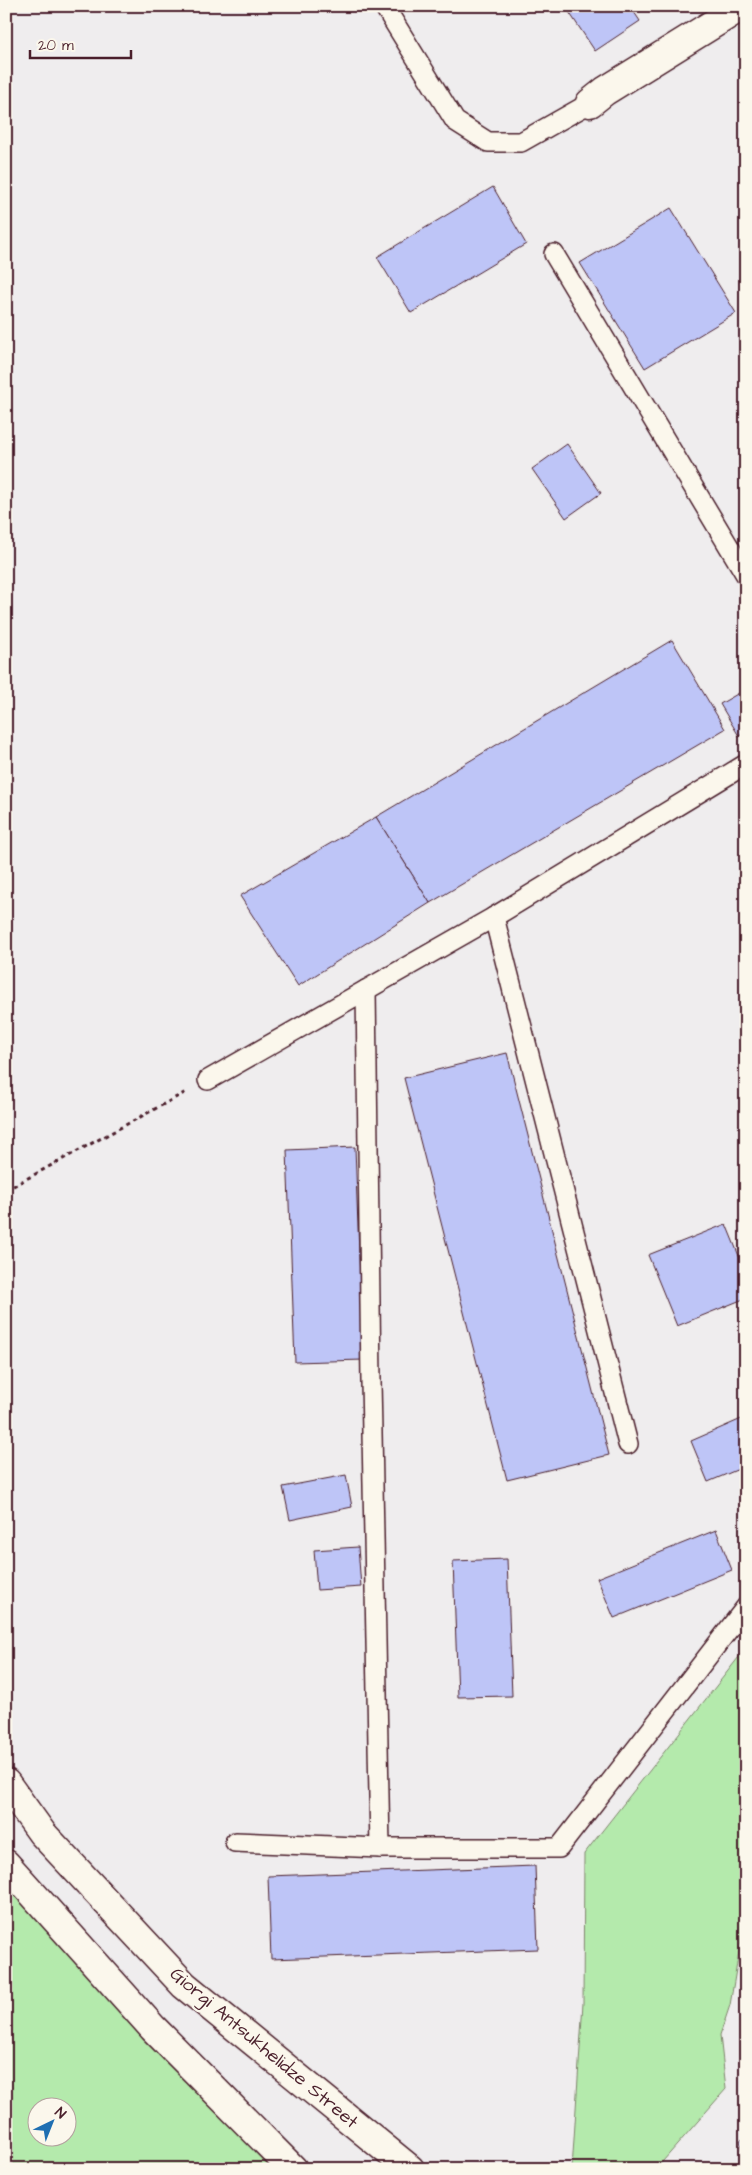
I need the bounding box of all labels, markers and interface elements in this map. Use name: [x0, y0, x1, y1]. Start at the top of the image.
scale bar: [30, 28, 131, 60]
text: 20 m: [38, 35, 74, 56]
street label: Giorgi Antsukhelidze Street: [163, 1961, 364, 2136]
north arrow: [28, 2098, 78, 2148]
text: N: [50, 2103, 70, 2124]

